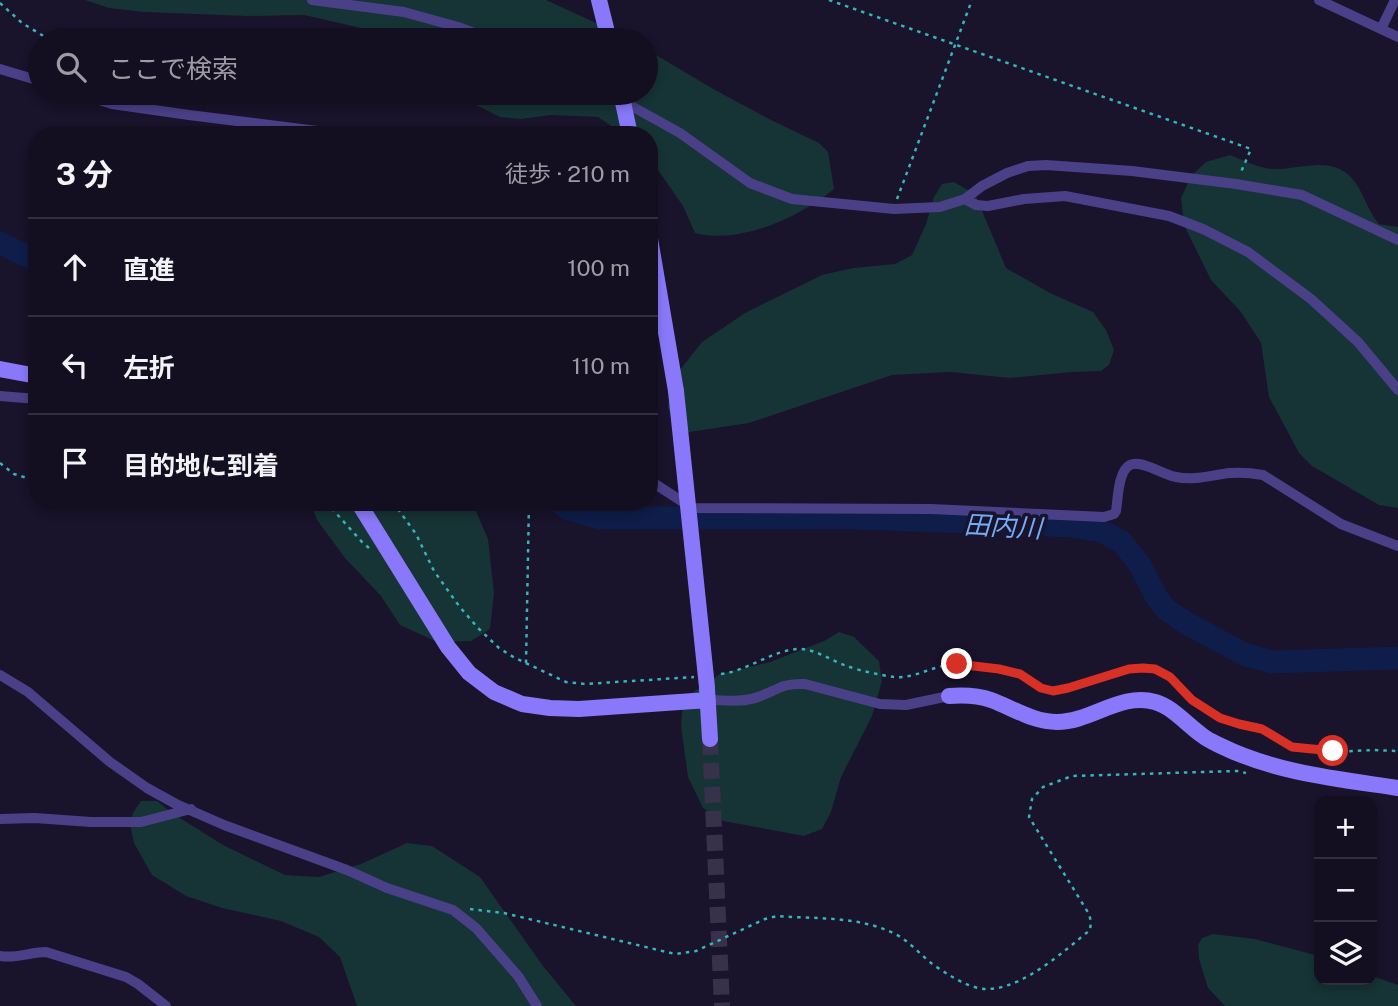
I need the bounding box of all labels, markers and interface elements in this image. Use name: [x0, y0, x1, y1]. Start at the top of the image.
search box: [28, 28, 658, 105]
icon: search: [52, 48, 90, 86]
text: ここで検索: [108, 53, 238, 84]
text: 3 分: [56, 156, 113, 192]
text: 徒歩 · 210 m: [505, 160, 630, 187]
icon: ahead: [56, 248, 94, 286]
text: 直進: [123, 254, 175, 285]
text: 100 m: [567, 254, 630, 281]
icon: left: [56, 346, 94, 384]
text: 左折: [123, 352, 175, 383]
text: 110 m: [572, 352, 630, 379]
icon: arrive: [56, 444, 94, 482]
text: 目的地に到着: [123, 450, 279, 481]
water label: 田内川: [963, 508, 1046, 544]
route end: [941, 648, 972, 679]
route start: [1317, 735, 1348, 766]
map controls: [1314, 796, 1377, 985]
button: +: [1314, 796, 1377, 859]
button: −: [1314, 859, 1377, 922]
button: layers: [1314, 922, 1377, 985]

